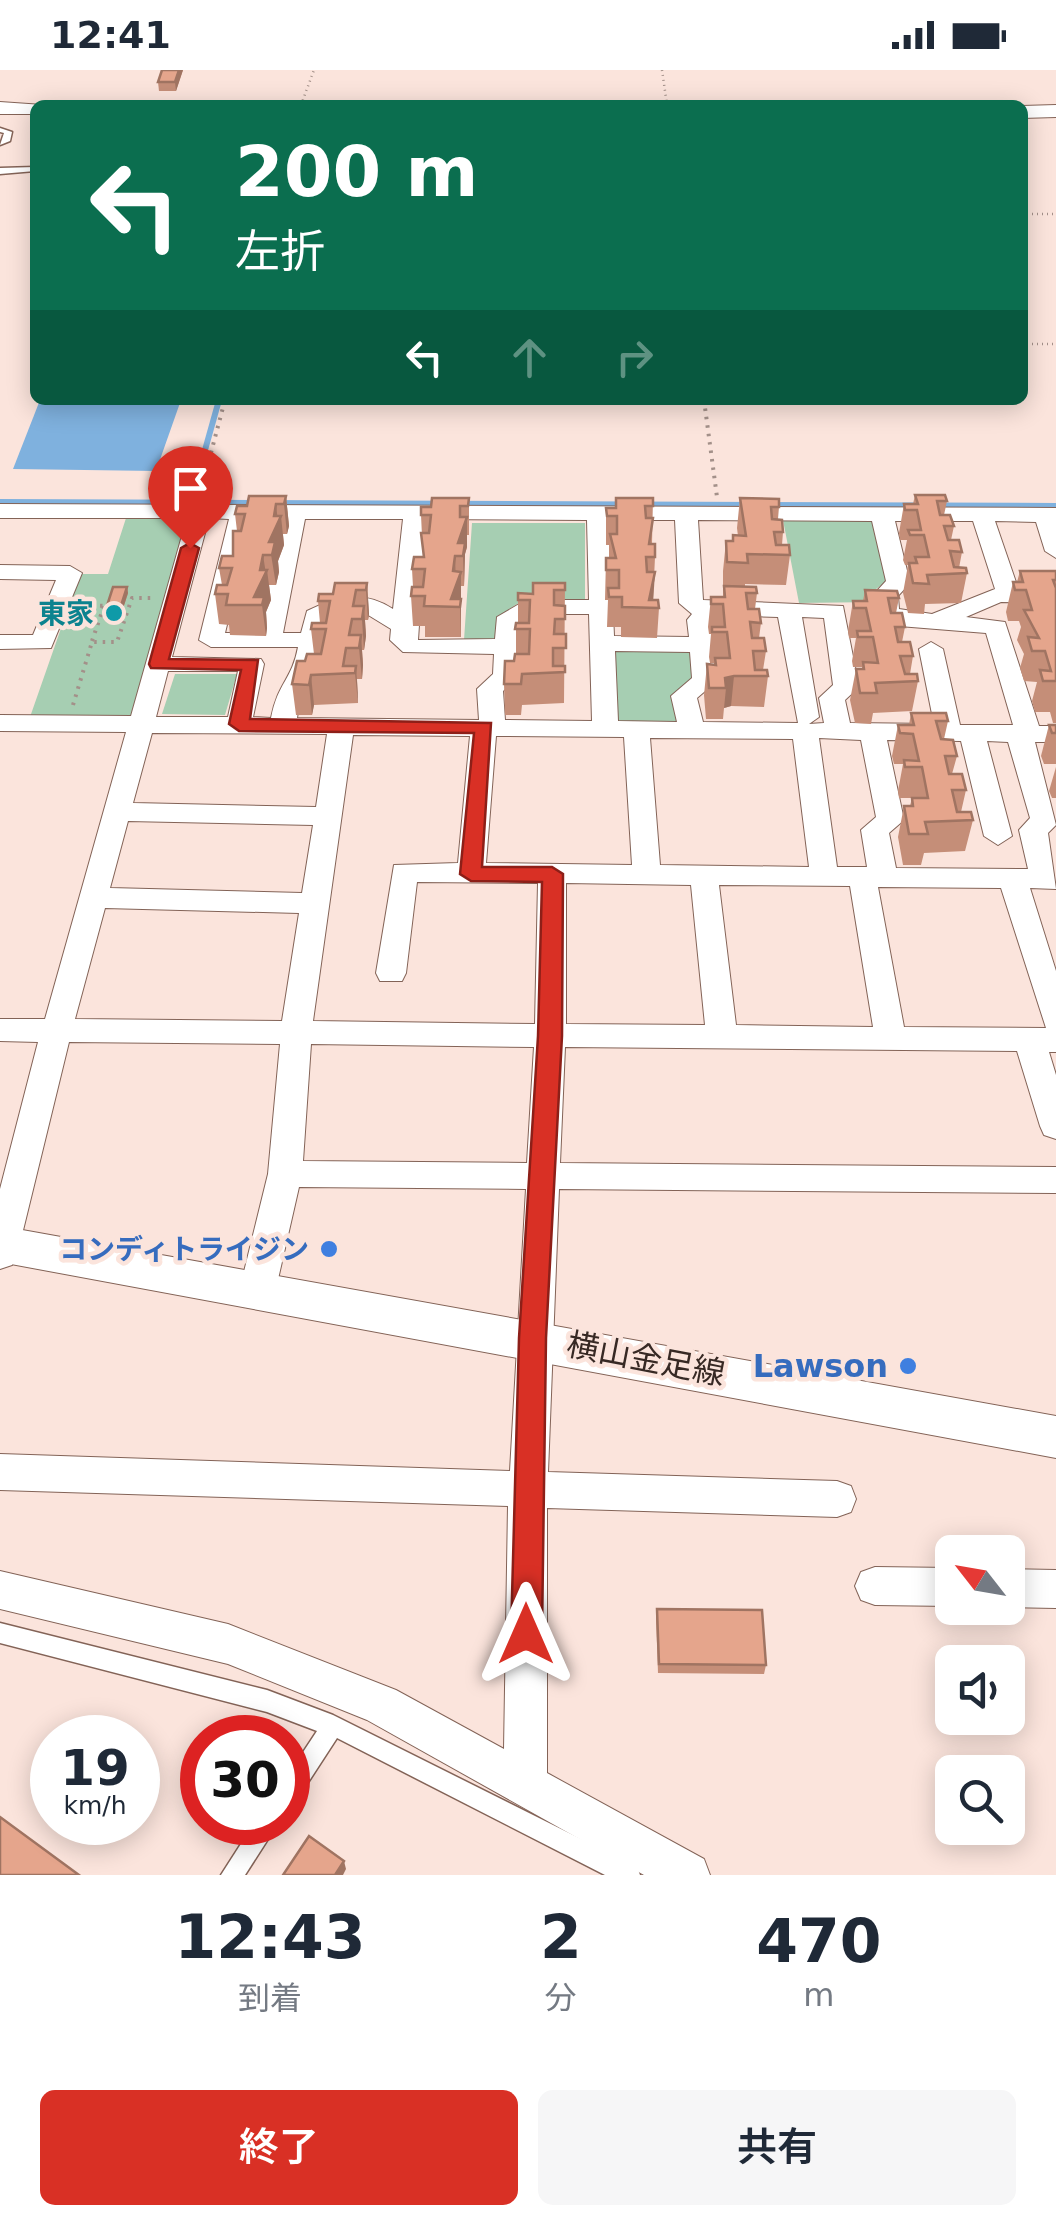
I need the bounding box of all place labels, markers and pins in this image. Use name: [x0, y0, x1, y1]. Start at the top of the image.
pin: [148, 446, 233, 549]
place label: 東家: [38, 597, 94, 630]
marker: 東家: [103, 602, 125, 624]
place label: コンディトライジン: [59, 1233, 309, 1266]
marker: コンディトライジン: [318, 1238, 340, 1260]
place label: Lawson: [753, 1347, 888, 1385]
marker: Lawson: [897, 1355, 919, 1377]

